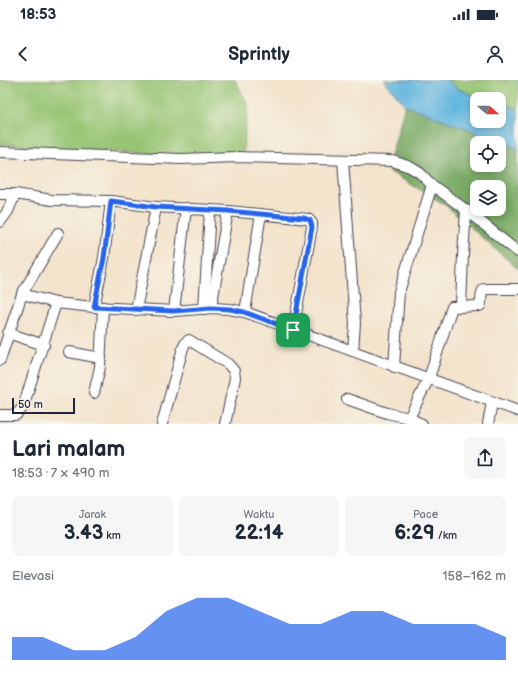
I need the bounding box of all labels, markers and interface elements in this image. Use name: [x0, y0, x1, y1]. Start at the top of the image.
text: 18:53: [20, 5, 56, 24]
icon: back: [12, 43, 34, 65]
icon: person: [484, 43, 506, 65]
text: Sprintly: [228, 44, 290, 65]
north arrow: [470, 92, 506, 128]
map controls: [470, 92, 506, 216]
button: locate: [470, 136, 506, 172]
button: layers: [470, 180, 506, 216]
pin: [276, 313, 310, 347]
icon: arrive: [282, 319, 304, 341]
scale bar: [12, 396, 75, 415]
text: 50 m: [18, 398, 43, 411]
text: Lari malam: [12, 436, 125, 463]
button: share: [464, 437, 506, 479]
text: 18:53 · 7 × 490 m: [12, 465, 109, 481]
text: Jarak: [79, 508, 106, 521]
text: Waktu: [244, 508, 274, 521]
text: Pace: [413, 508, 438, 521]
text: 3.43: [64, 521, 103, 545]
text: 22:14: [235, 521, 283, 545]
text: 6:29: [394, 521, 435, 545]
text: km: [103, 529, 121, 542]
text: /km: [435, 529, 457, 542]
text: Elevasi: [12, 568, 54, 584]
text: 158–162 m: [442, 568, 506, 584]

